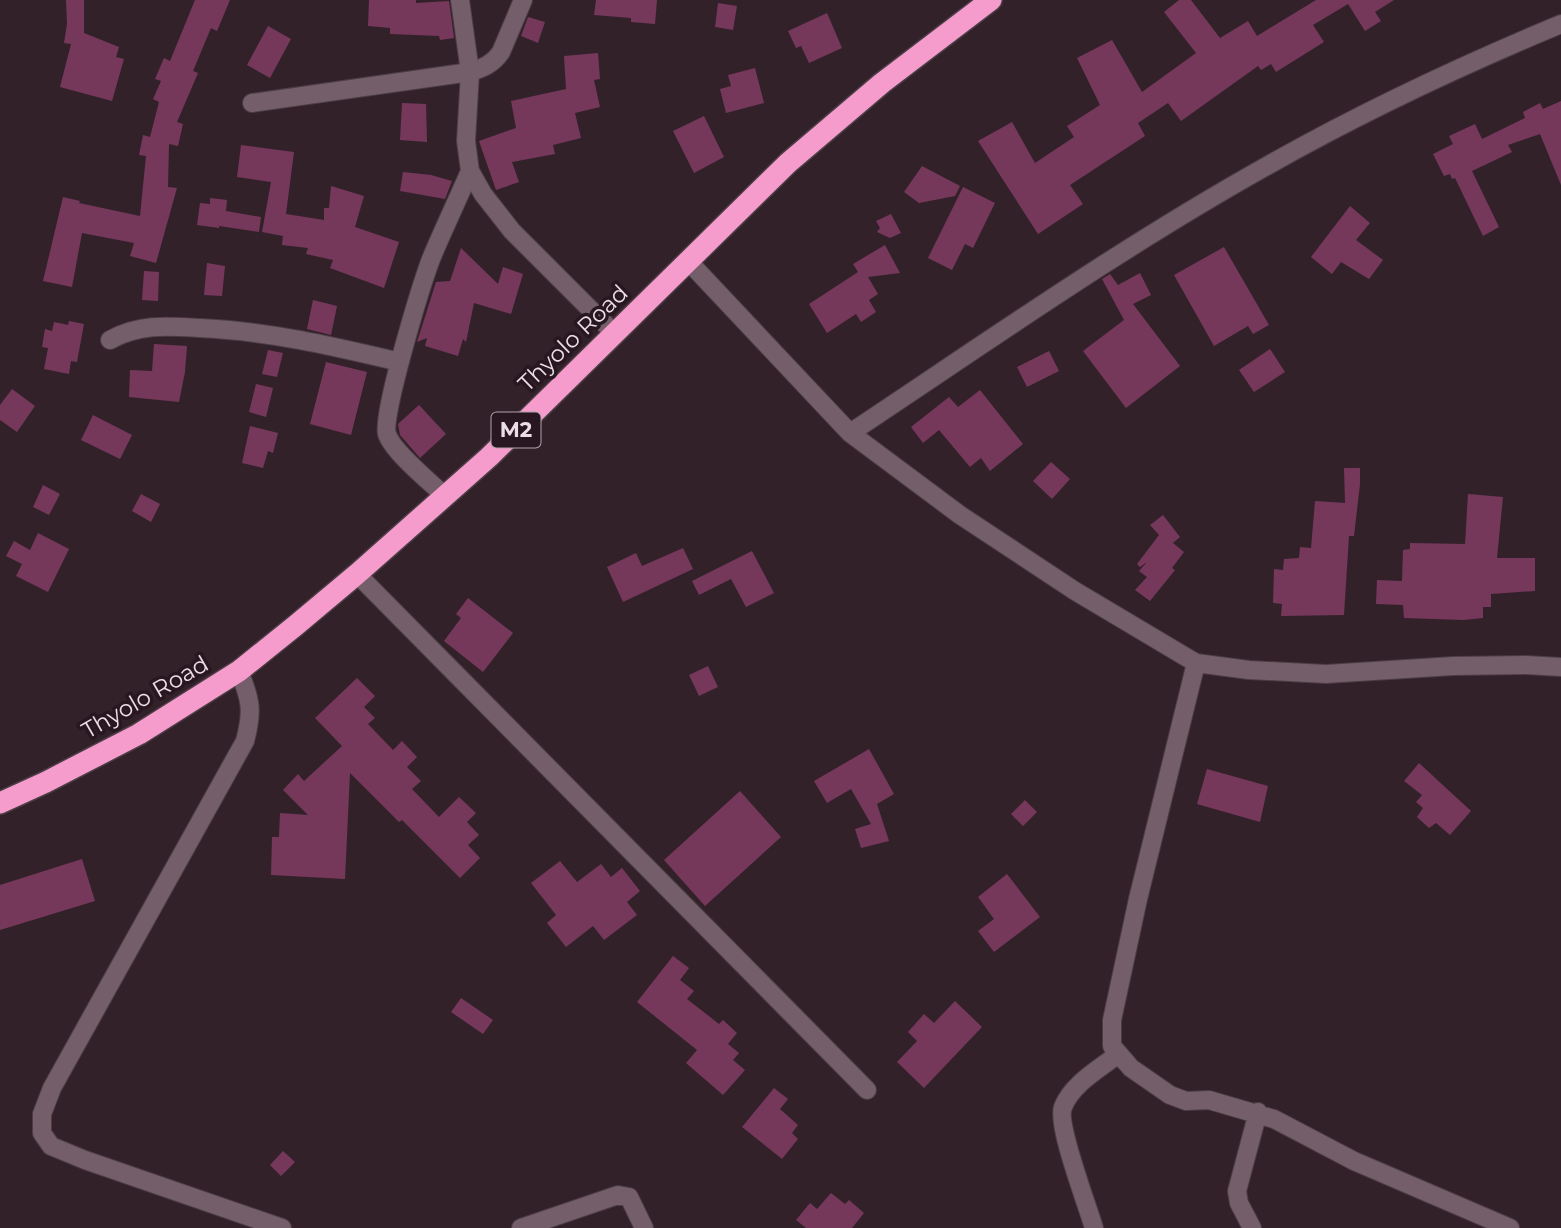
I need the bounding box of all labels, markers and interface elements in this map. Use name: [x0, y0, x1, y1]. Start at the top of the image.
street label: Thyolo Road: [512, 279, 634, 397]
road number: M2: [491, 412, 540, 448]
street label: Thyolo Road: [77, 649, 213, 745]

